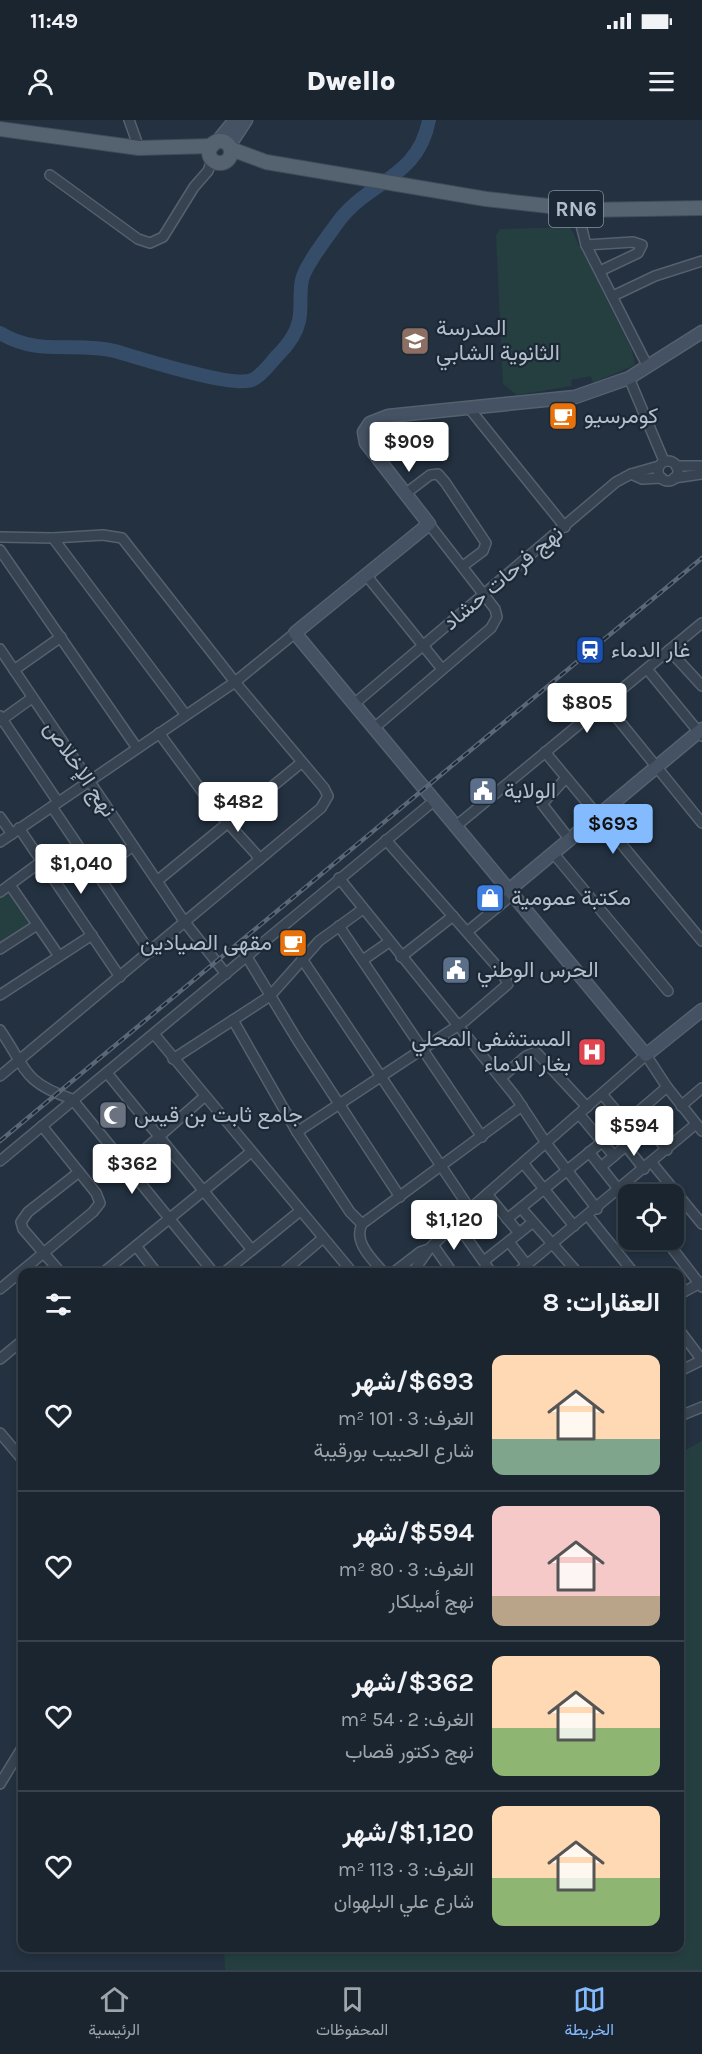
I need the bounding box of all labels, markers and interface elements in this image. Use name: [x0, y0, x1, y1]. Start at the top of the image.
text: 11:49: [30, 8, 78, 34]
icon: person: [24, 65, 57, 98]
text: Dwello: [306, 65, 396, 97]
icon: menu: [645, 65, 678, 98]
road number: RN6: [549, 191, 603, 227]
place label: المدرسة الثانوية الشابي: [436, 315, 560, 371]
school or university icon: المدرسة الثانوية الشابي: [399, 325, 431, 357]
cafe icon: كومرسيو: [547, 400, 579, 432]
place label: كومرسيو: [584, 403, 659, 429]
pin: $909: [373, 422, 445, 473]
text: $909: [384, 430, 434, 453]
street label: نهج فرحات حشاد: [438, 520, 569, 637]
station icon: غار الدماء: [574, 634, 606, 666]
place label: غار الدماء: [611, 637, 691, 663]
pin: $805: [551, 683, 623, 734]
text: $805: [562, 691, 613, 714]
street label: نهج الإخلاص: [37, 716, 122, 823]
public building icon: الولاية: [467, 775, 499, 807]
place label: الولاية: [504, 778, 556, 804]
pin: $482: [202, 782, 274, 833]
text: $482: [213, 790, 263, 813]
pin: $693: [577, 804, 649, 855]
text: $693: [588, 812, 638, 835]
pin: $1,040: [32, 844, 130, 895]
text: $1,040: [49, 852, 113, 875]
shop icon: مكتبة عمومية: [474, 882, 506, 914]
place label: مكتبة عمومية: [511, 885, 631, 911]
cafe icon: مقهى الصيادين: [277, 927, 309, 959]
place label: مقهى الصيادين: [140, 930, 272, 956]
public building icon: الحرس الوطني: [440, 954, 472, 986]
place label: الحرس الوطني: [477, 957, 599, 988]
place label: المستشفى المحلي بغار الدماء: [411, 1026, 571, 1077]
hospital icon: المستشفى المحلي بغار الدماء: [576, 1036, 608, 1068]
mosque icon: جامع ثابت بن قیس: [97, 1099, 129, 1131]
place label: جامع ثابت بن قیس: [134, 1102, 303, 1129]
pin: $594: [598, 1106, 670, 1157]
text: $594: [609, 1114, 659, 1137]
pin: $362: [96, 1144, 168, 1195]
text: $362: [107, 1152, 157, 1175]
map controls: [618, 1184, 684, 1250]
button: locate: [618, 1184, 684, 1250]
pin: $1,120: [405, 1200, 503, 1251]
text: $1,120: [425, 1208, 483, 1231]
text: العقارات: 8: [542, 1287, 660, 1318]
icon: filters: [42, 1288, 75, 1321]
text: $693/شهر: [352, 1366, 474, 1397]
icon: home: [540, 1379, 612, 1451]
icon: heart: [42, 1399, 75, 1432]
text: الغرف: 3 · 101 m²: [338, 1407, 474, 1430]
text: شارع الحبيب بورقيبة: [313, 1439, 474, 1462]
text: $594/شهر: [353, 1517, 474, 1548]
icon: home: [540, 1530, 612, 1602]
icon: heart: [42, 1550, 75, 1583]
text: الغرف: 3 · 80 m²: [339, 1558, 474, 1581]
text: نهج أميلكار: [389, 1590, 474, 1613]
text: $362/شهر: [352, 1667, 474, 1698]
icon: home: [540, 1680, 612, 1752]
icon: heart: [42, 1700, 75, 1733]
text: الغرف: 2 · 54 m²: [340, 1708, 474, 1731]
text: نهج دكتور قصاب: [345, 1740, 474, 1763]
text: $1,120/شهر: [343, 1817, 474, 1848]
icon: home: [540, 1830, 612, 1902]
icon: heart: [42, 1850, 75, 1883]
text: الغرف: 3 · 113 m²: [338, 1858, 474, 1881]
text: شارع علي البلهوان: [334, 1890, 474, 1913]
tab: الرئيسية: [88, 1983, 140, 2044]
tab: المحفوظات: [316, 1983, 388, 2044]
tab: الخريطة: [564, 1983, 614, 2044]

